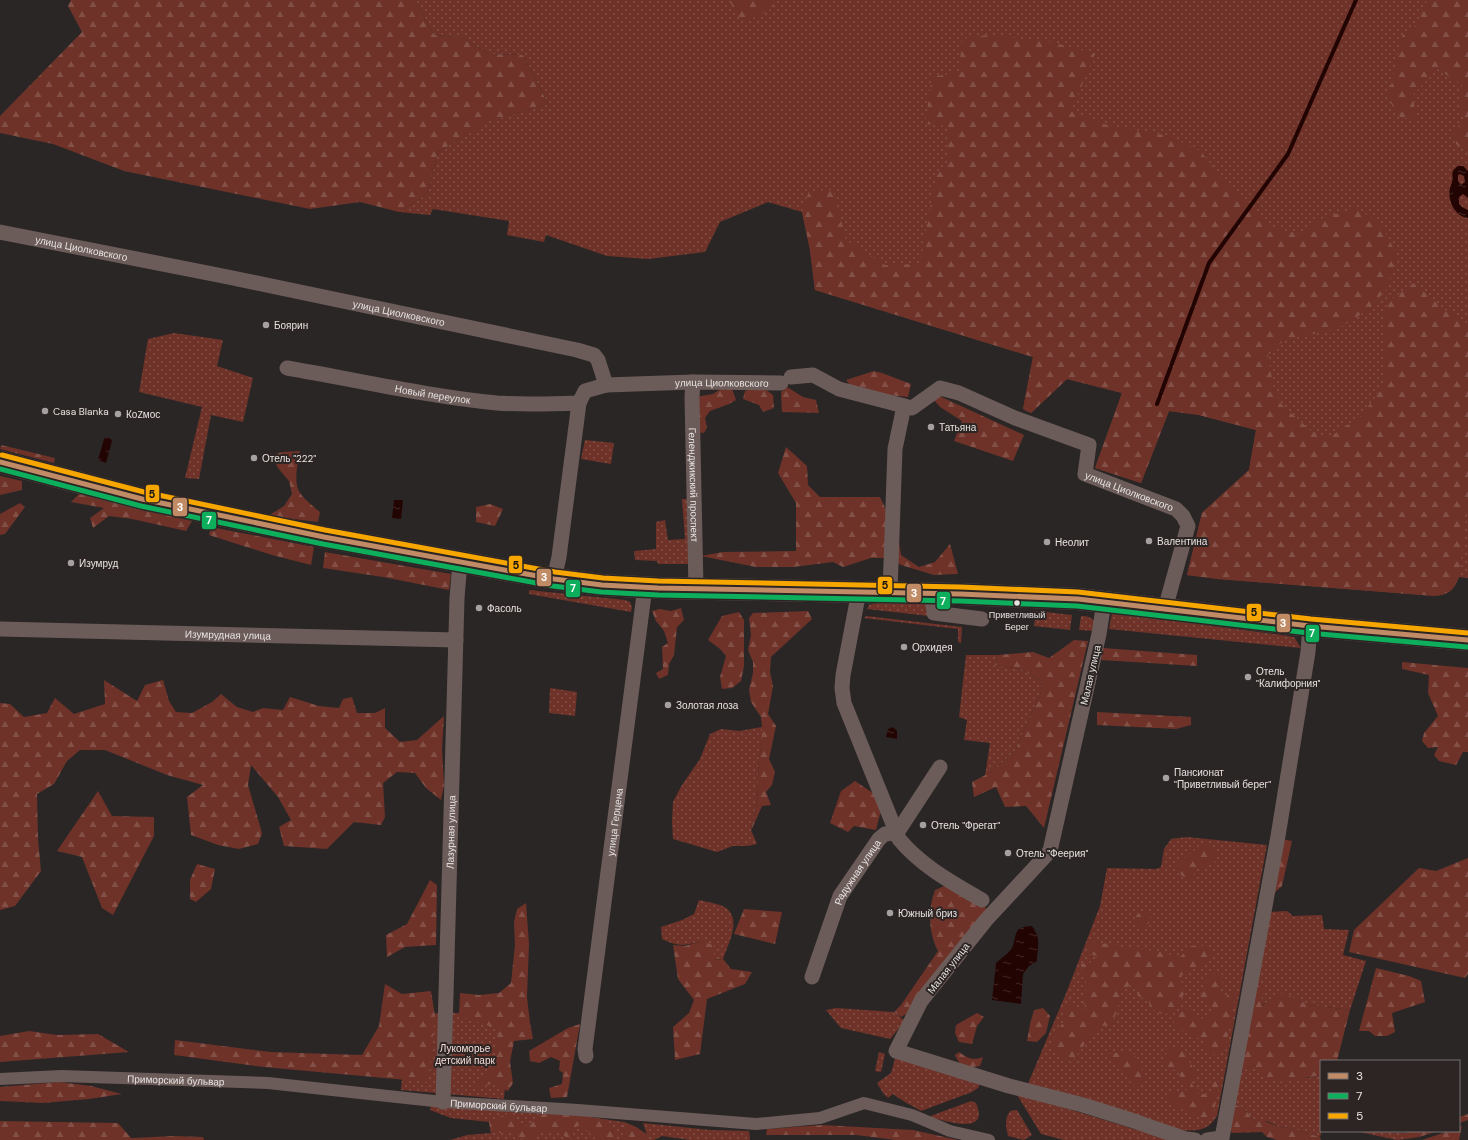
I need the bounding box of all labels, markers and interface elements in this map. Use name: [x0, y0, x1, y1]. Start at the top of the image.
street label: улица Циолковского: [34, 233, 129, 264]
street label: улица Циолковского: [352, 297, 446, 329]
place label: Боярин: [274, 319, 308, 332]
marker: Боярин: [261, 320, 271, 330]
street label: улица Циолковского: [675, 376, 769, 390]
street label: Новый переулок: [394, 382, 472, 407]
place label: Casa Blanka: [53, 405, 109, 418]
marker: Casa Blanka: [40, 406, 50, 416]
place label: КоZмос: [126, 408, 160, 421]
marker: КоZмос: [113, 409, 123, 419]
place label: Татьяна: [939, 421, 977, 434]
marker: Татьяна: [926, 422, 936, 432]
street label: Геленджикский проспект: [686, 428, 701, 543]
place label: Отель "222": [262, 452, 316, 465]
marker: Отель "222": [249, 453, 259, 463]
street label: улица Циолковского: [1083, 469, 1176, 515]
line badge: 5: [145, 484, 160, 503]
text: 5: [149, 487, 156, 501]
line badge: 3: [172, 497, 188, 517]
text: 3: [177, 500, 183, 514]
line badge: 7: [201, 511, 217, 530]
text: 7: [206, 513, 212, 527]
place label: Валентина: [1157, 535, 1208, 548]
place label: Неолит: [1055, 536, 1090, 549]
marker: Валентина: [1144, 536, 1154, 546]
marker: Неолит: [1042, 537, 1052, 547]
line badge: 5: [508, 555, 523, 574]
place label: Изумруд: [79, 557, 119, 570]
marker: Изумруд: [66, 558, 76, 568]
text: 5: [513, 558, 520, 572]
line badge: 3: [536, 568, 552, 587]
text: 3: [541, 570, 547, 584]
line badge: 5: [877, 576, 893, 595]
text: 5: [882, 578, 889, 592]
line badge: 7: [565, 579, 581, 598]
text: 7: [570, 581, 576, 595]
line badge: 3: [906, 583, 922, 603]
text: 3: [911, 586, 917, 600]
line badge: 7: [936, 591, 951, 610]
text: 7: [940, 594, 946, 608]
marker: Приветливый Берег: [1012, 598, 1022, 608]
place label: Фасоль: [487, 602, 522, 615]
marker: Фасоль: [474, 603, 484, 613]
line badge: 5: [1246, 603, 1262, 622]
text: 5: [1251, 605, 1258, 619]
place label: Приветливый Берег: [989, 609, 1045, 633]
line badge: 3: [1276, 613, 1291, 633]
text: 3: [1280, 616, 1286, 630]
line badge: 7: [1305, 624, 1320, 643]
text: 7: [1309, 626, 1315, 640]
street label: Изумрудная улица: [185, 627, 272, 643]
place label: Орхидея: [912, 641, 953, 654]
marker: Орхидея: [899, 642, 909, 652]
street label: Малая улица: [1077, 644, 1104, 706]
place label: Отель "Калифорния": [1256, 665, 1321, 690]
marker: Отель "Калифорния": [1243, 672, 1253, 682]
place label: Золотая лоза: [676, 699, 739, 712]
marker: Золотая лоза: [663, 700, 673, 710]
place label: Пансионат "Приветливый берег": [1174, 766, 1271, 791]
marker: Пансионат "Приветливый берег": [1161, 773, 1171, 783]
street label: улица Герцена: [604, 787, 626, 857]
street label: Лазурная улица: [443, 795, 459, 869]
place label: Отель "Фрегат": [931, 819, 1000, 832]
marker: Отель "Фрегат": [918, 820, 928, 830]
street label: Радужная улица: [831, 837, 884, 907]
place label: Отель "Феерия": [1016, 847, 1088, 860]
marker: Отель "Феерия": [1003, 848, 1013, 858]
place label: Южный бриз: [898, 907, 958, 920]
marker: Южный бриз: [885, 908, 895, 918]
street label: Малая улица: [925, 940, 973, 996]
park label: Лукоморье детский парк: [435, 1042, 495, 1067]
legend: [1320, 1060, 1460, 1132]
text: 3: [1356, 1068, 1363, 1084]
street label: Приморский бульвар: [127, 1072, 225, 1089]
text: 7: [1356, 1088, 1362, 1104]
street label: Приморский бульвар: [450, 1096, 548, 1115]
text: 5: [1356, 1108, 1363, 1124]

